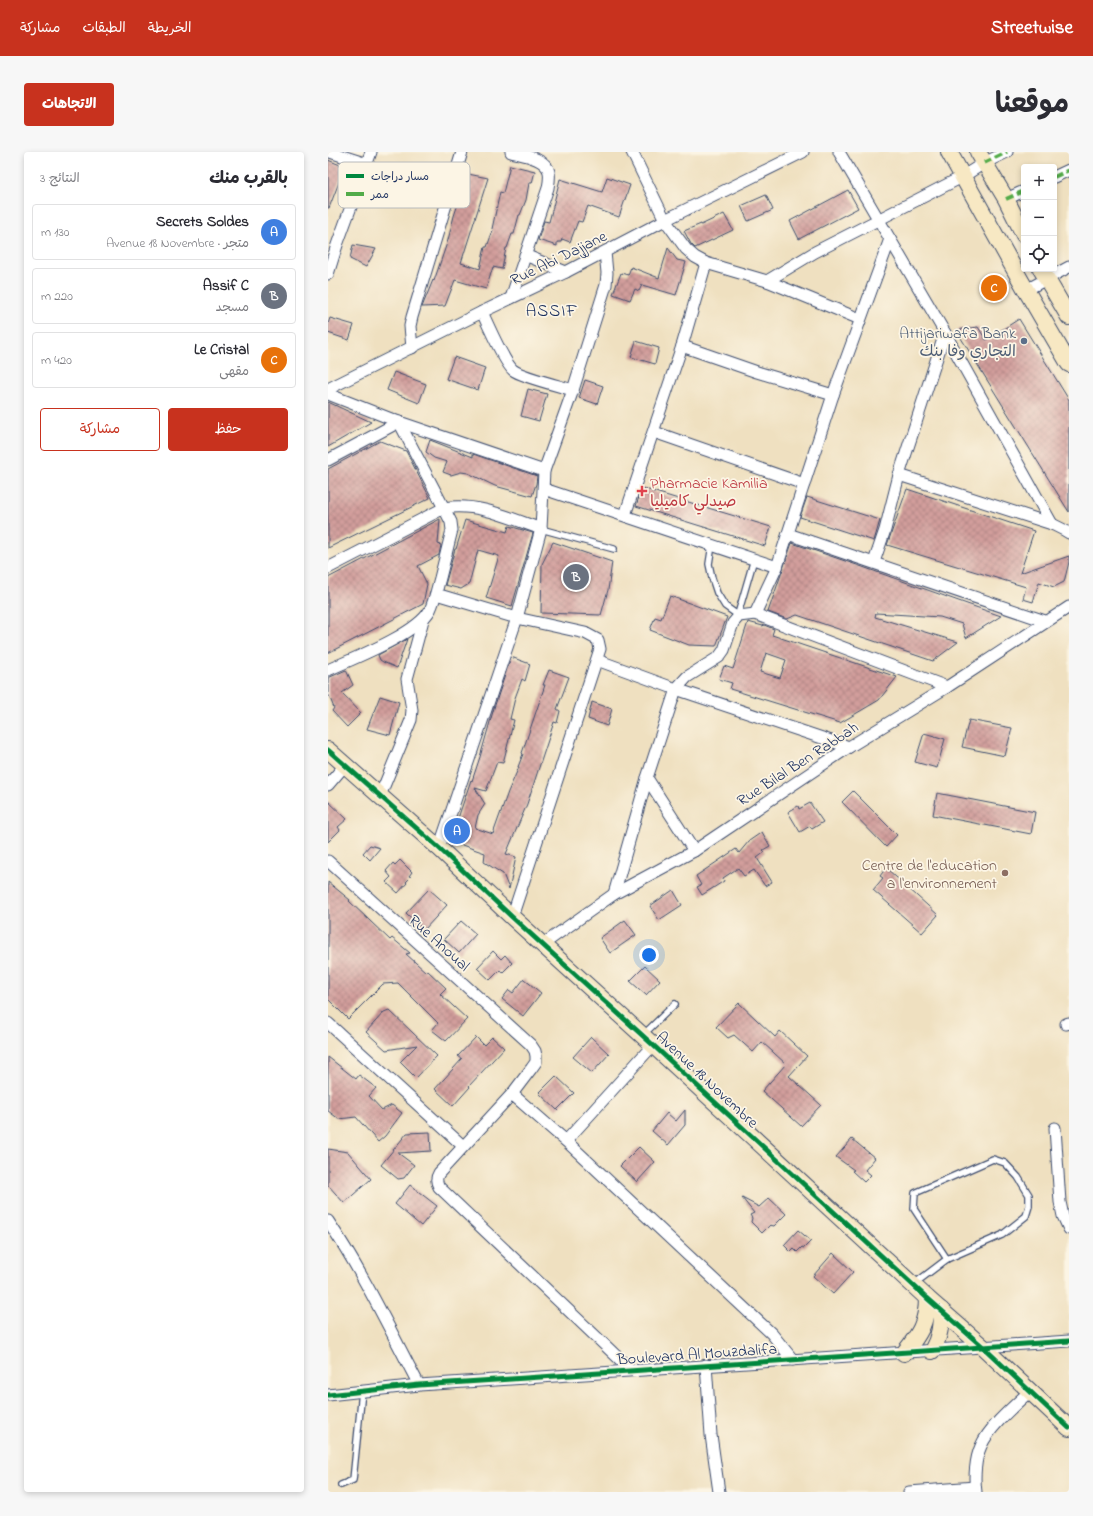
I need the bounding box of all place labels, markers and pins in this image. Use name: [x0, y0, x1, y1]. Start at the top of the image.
pin: C: [981, 273, 1007, 303]
place label: Attijariwafa Bank التجاري وفا بنك: [899, 322, 1017, 364]
marker: Attijariwafa Bank التجاري وفا بنك: [1019, 336, 1029, 346]
place label: Pharmacie Kamilia صيدلي كاميليا: [650, 472, 768, 515]
marker: Pharmacie Kamilia صيدلي كاميليا: [637, 486, 647, 496]
pin: B: [563, 562, 589, 592]
pin: A: [444, 816, 470, 846]
place label: Centre de l'education a l'environnement: [862, 854, 998, 896]
marker: Centre de l'education a l'environnement: [1000, 868, 1010, 878]

